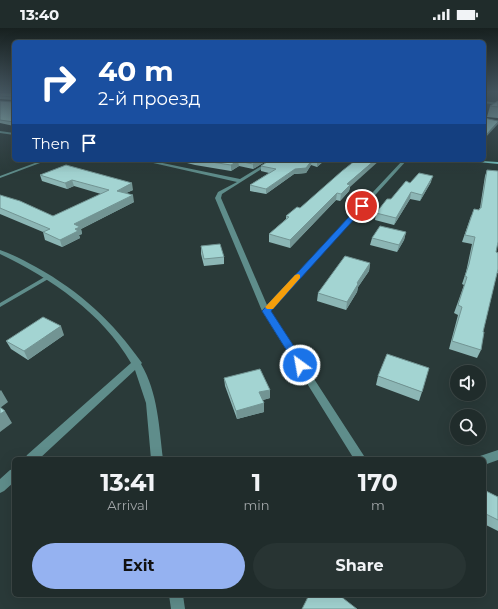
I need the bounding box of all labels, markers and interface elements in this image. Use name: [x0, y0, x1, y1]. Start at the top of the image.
text: 13:40: [20, 5, 59, 24]
text: 40 m: [98, 54, 174, 88]
icon: right: [32, 56, 84, 108]
text: 2-й проезд: [98, 88, 200, 110]
icon: arrive: [78, 132, 100, 154]
text: Then: [32, 134, 70, 153]
pin: [345, 189, 379, 223]
icon: arrive: [351, 195, 373, 217]
position arrow: [279, 344, 321, 386]
map controls: [450, 365, 486, 445]
button: sound: [450, 365, 486, 401]
button: search: [450, 409, 486, 445]
text: 13:41: [100, 468, 155, 497]
text: 1: [252, 468, 261, 497]
text: 170: [358, 468, 398, 497]
text: Arrival: [107, 497, 148, 513]
text: min: [244, 497, 270, 513]
text: m: [371, 497, 385, 513]
button: Exit: [32, 543, 245, 589]
button: Share: [253, 543, 466, 589]

